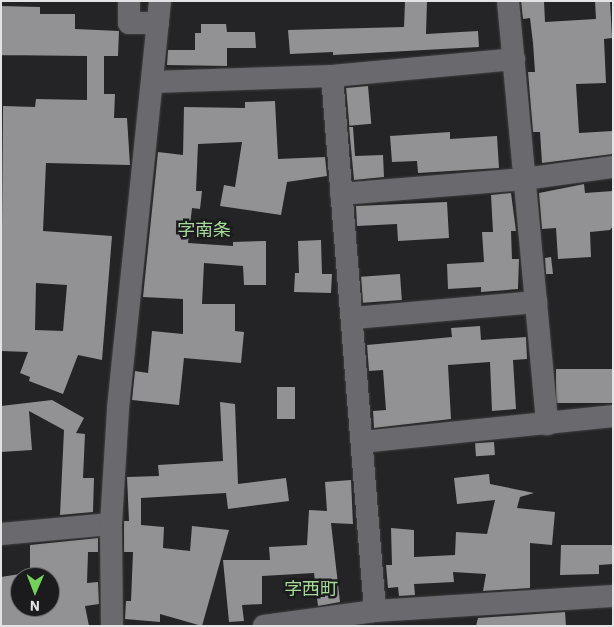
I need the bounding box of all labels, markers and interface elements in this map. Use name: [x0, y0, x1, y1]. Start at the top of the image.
district label: 字南条: [177, 219, 231, 241]
north arrow: [10, 567, 60, 617]
district label: 字西町: [284, 578, 338, 600]
text: N: [30, 597, 40, 615]

